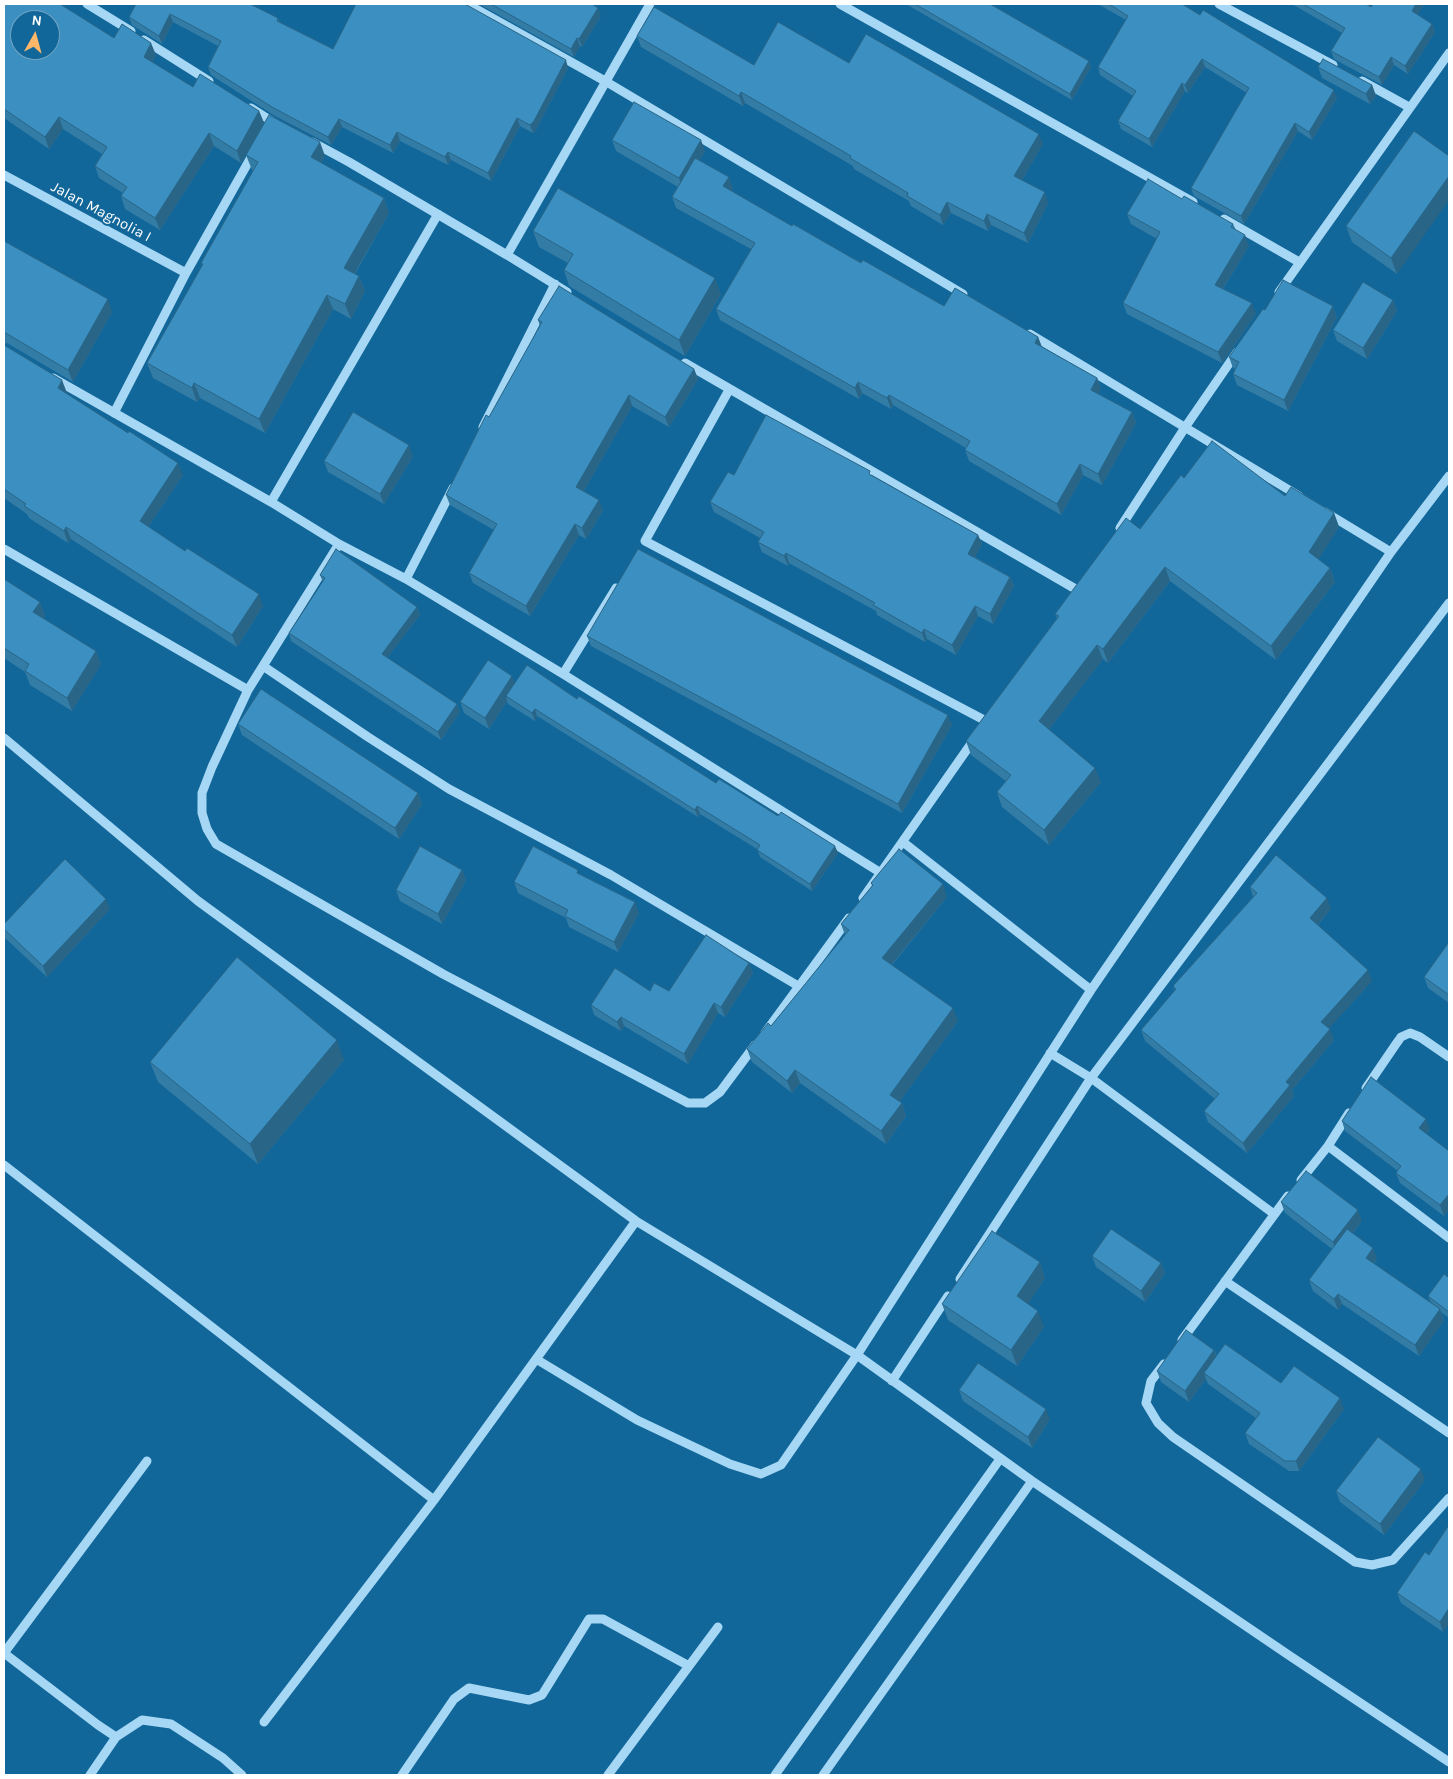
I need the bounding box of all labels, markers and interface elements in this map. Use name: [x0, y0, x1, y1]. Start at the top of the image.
north arrow: [10, 10, 60, 60]
text: N: [31, 12, 43, 30]
street label: Jalan Magnolia I: [48, 178, 154, 246]

